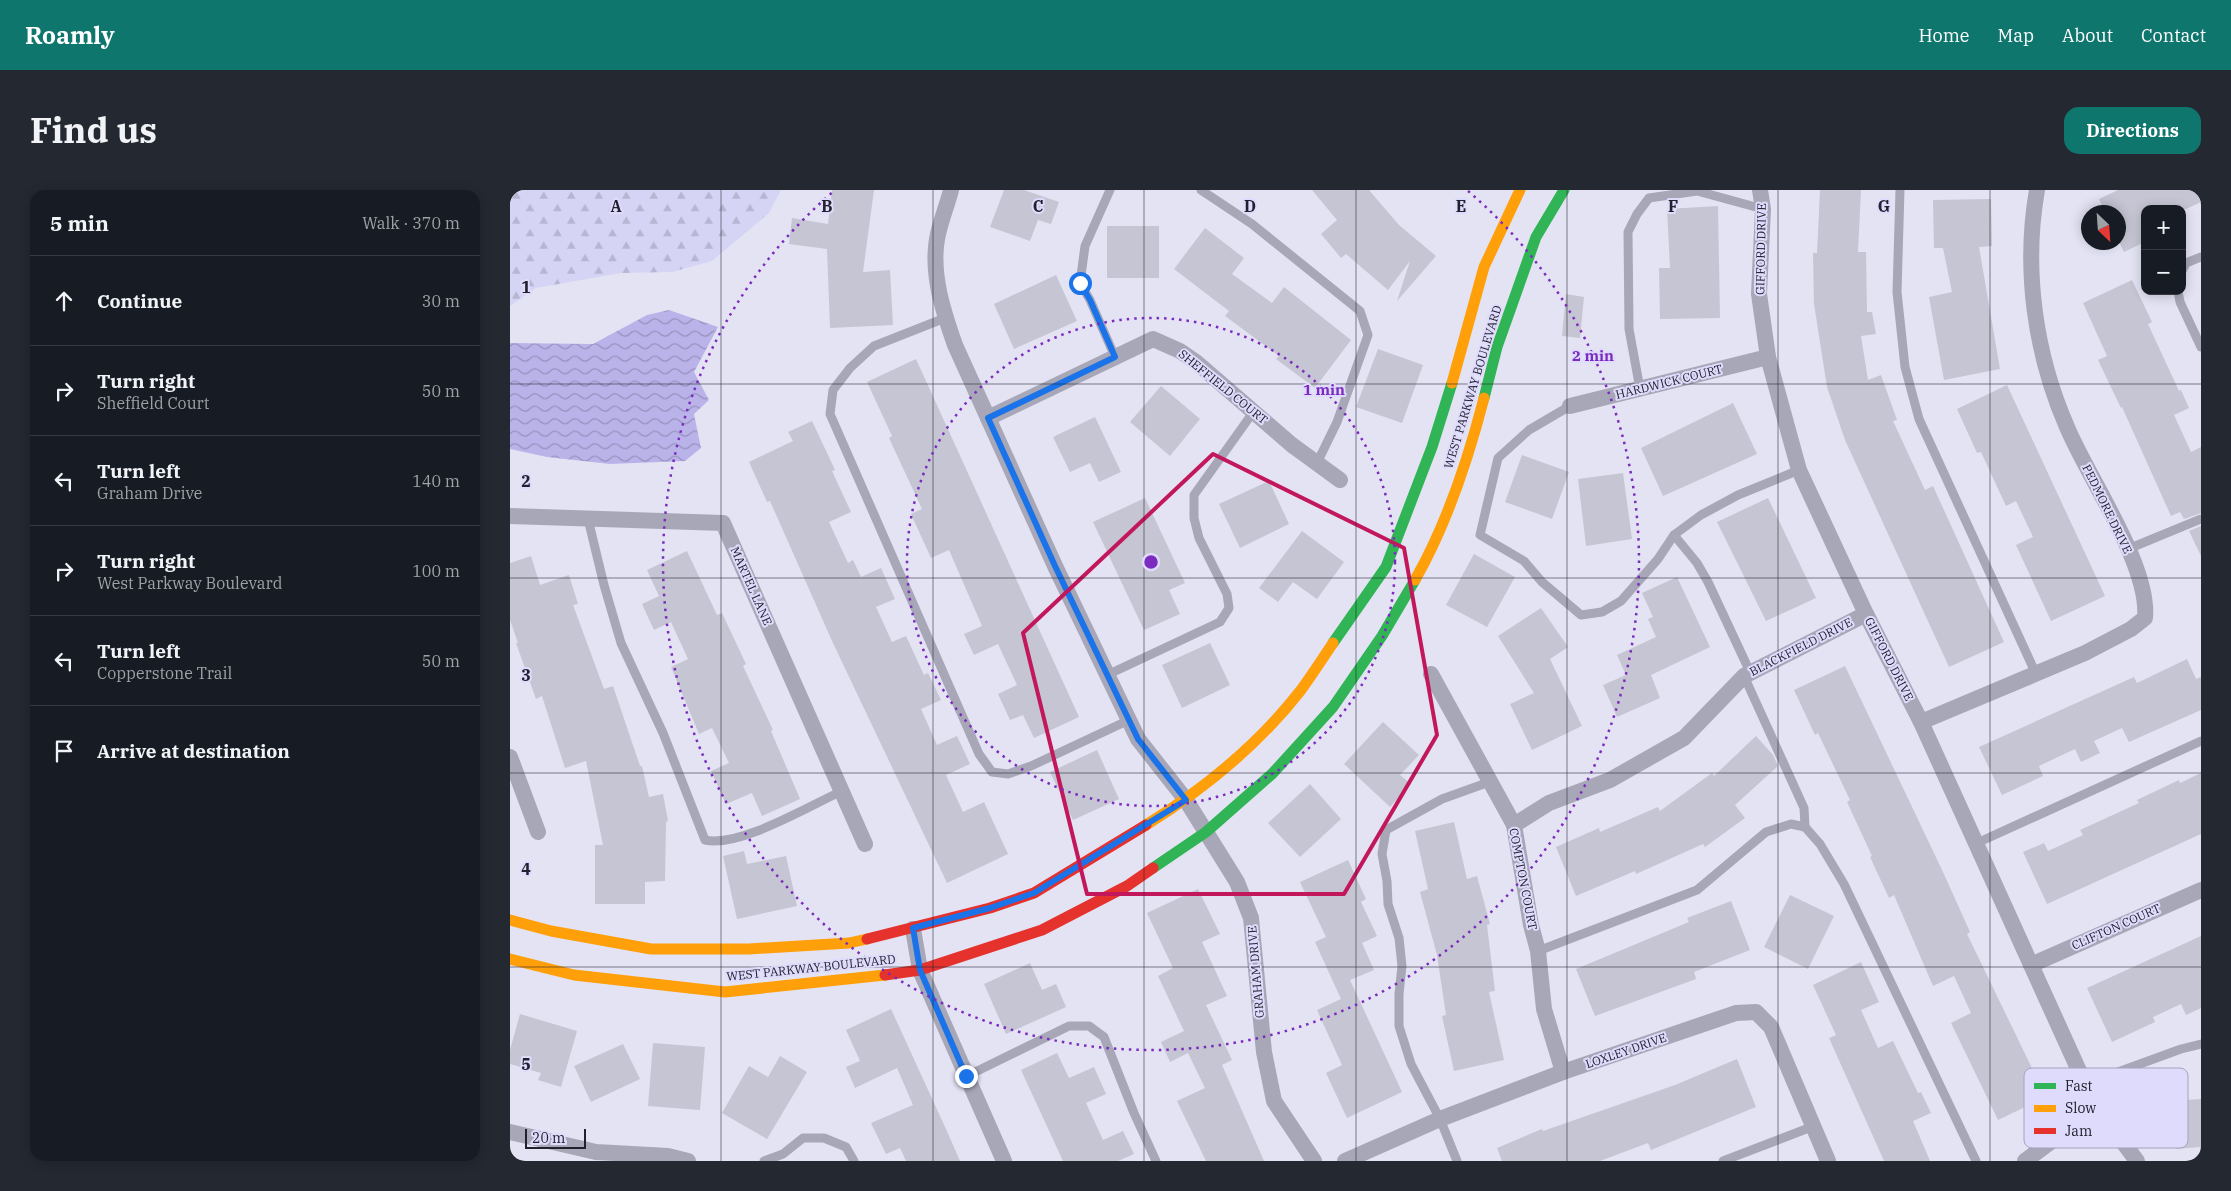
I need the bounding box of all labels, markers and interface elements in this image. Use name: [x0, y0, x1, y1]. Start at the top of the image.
text: Roamly: [25, 19, 115, 51]
text: Home: [1918, 24, 1970, 47]
text: Map: [1998, 24, 2034, 47]
text: About: [2062, 24, 2113, 47]
text: Contact: [2141, 24, 2206, 47]
text: Find us: [30, 107, 157, 153]
button: Directions: [2064, 107, 2201, 154]
text: A: [610, 196, 622, 216]
text: B: [821, 196, 833, 216]
text: C: [1033, 196, 1043, 216]
text: D: [1244, 196, 1256, 216]
text: E: [1456, 196, 1466, 216]
text: F: [1668, 196, 1678, 216]
text: G: [1878, 196, 1890, 216]
street label: GIFFORD DRIVE: [1752, 203, 1769, 295]
north arrow: [2081, 205, 2126, 250]
map controls: [2141, 205, 2186, 295]
button: +: [2141, 205, 2186, 250]
text: 5 min: [50, 209, 109, 237]
text: Walk · 370 m: [362, 213, 460, 233]
button: −: [2141, 250, 2186, 295]
route start: [1069, 272, 1092, 295]
text: 1: [521, 277, 531, 297]
icon: ahead: [50, 287, 78, 315]
text: Continue: [97, 289, 182, 313]
text: 30 m: [422, 291, 460, 311]
street label: WEST PARKWAY BOULEVARD: [1440, 303, 1505, 470]
street label: SHEFFIELD COURT: [1176, 346, 1271, 427]
text: 2 min: [1572, 346, 1614, 365]
street label: HARDWICK COURT: [1614, 361, 1724, 402]
text: Turn right: [97, 369, 195, 393]
icon: right: [50, 377, 78, 405]
text: 1 min: [1303, 380, 1345, 399]
text: 50 m: [422, 381, 460, 401]
text: Sheffield Court: [97, 393, 209, 413]
text: Turn left: [97, 459, 180, 483]
street label: PEDMORE DRIVE: [2079, 462, 2136, 556]
icon: left: [50, 467, 78, 495]
text: 140 m: [412, 471, 460, 491]
text: 2: [521, 471, 531, 491]
text: Graham Drive: [97, 483, 202, 503]
street label: MARTEL LANE: [727, 544, 775, 627]
text: Turn right: [97, 549, 195, 573]
centre of rings: [1142, 553, 1160, 571]
icon: right: [50, 557, 78, 585]
text: 100 m: [412, 561, 460, 581]
text: West Parkway Boulevard: [97, 573, 282, 593]
street label: BLACKFIELD DRIVE: [1747, 614, 1855, 679]
street label: GIFFORD DRIVE: [1862, 614, 1917, 703]
text: Turn left: [97, 639, 180, 663]
icon: left: [50, 647, 78, 675]
text: 50 m: [422, 651, 460, 671]
text: Copperstone Trail: [97, 663, 232, 683]
text: 3: [521, 665, 531, 685]
icon: arrive: [50, 737, 78, 765]
text: Arrive at destination: [97, 739, 290, 763]
street label: COMPTON COURT: [1506, 827, 1541, 931]
text: 4: [521, 859, 531, 879]
street label: CLIFTON COURT: [2069, 900, 2163, 953]
street label: GRAHAM DRIVE: [1244, 925, 1267, 1019]
street label: WEST PARKWAY BOULEVARD: [726, 951, 896, 984]
street label: LOXLEY DRIVE: [1583, 1030, 1668, 1071]
text: 5: [521, 1054, 531, 1074]
route end: [955, 1065, 978, 1088]
legend: [2024, 1068, 2188, 1148]
text: Fast: [2065, 1077, 2093, 1095]
text: Slow: [2065, 1099, 2096, 1117]
text: Jam: [2065, 1122, 2092, 1140]
scale bar: [525, 1126, 586, 1149]
text: 20 m: [532, 1129, 565, 1147]

